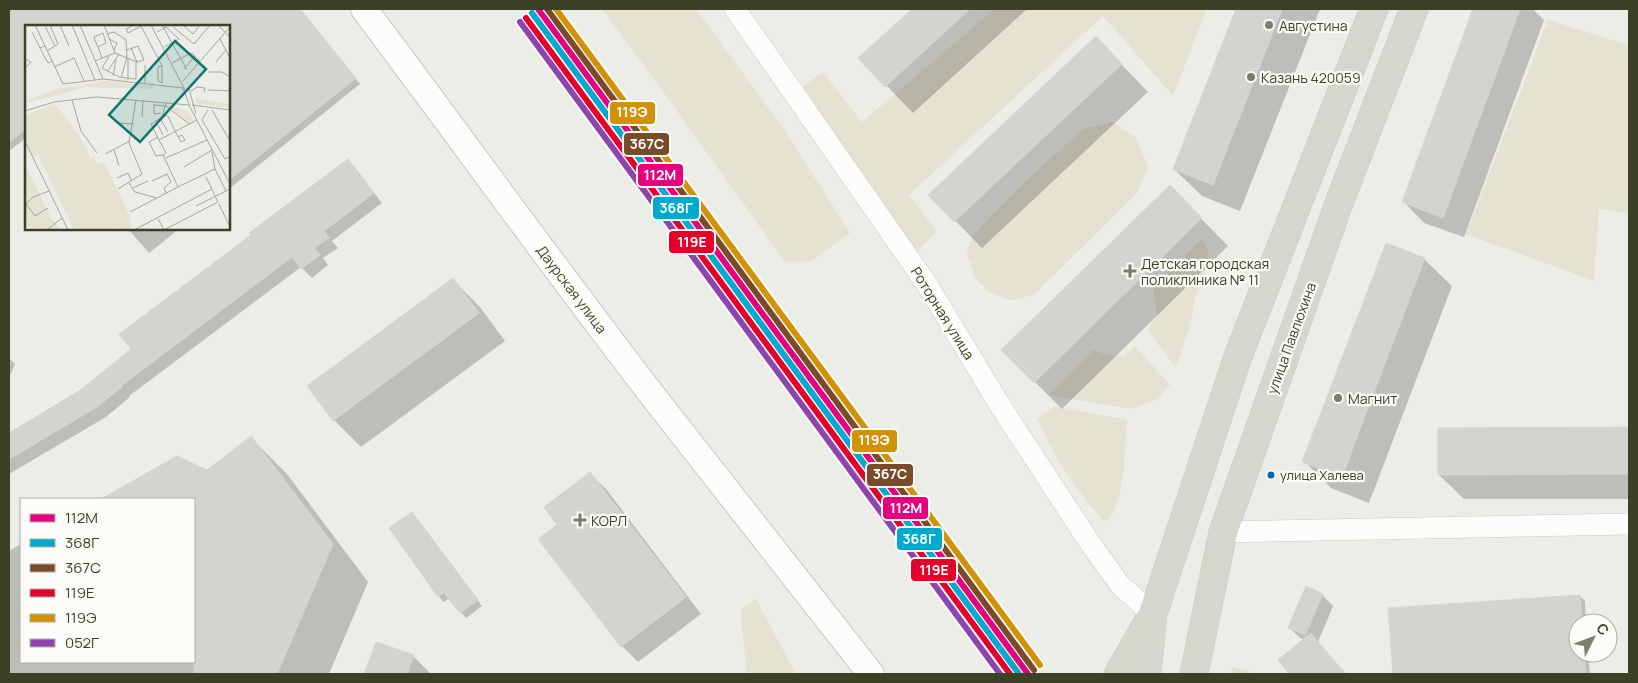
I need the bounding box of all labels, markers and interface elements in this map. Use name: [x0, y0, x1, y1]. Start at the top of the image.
place label: Августина: [1279, 16, 1348, 35]
marker: Августина: [1263, 19, 1275, 31]
inset map: [25, 25, 230, 230]
place label: Казань 420059: [1261, 68, 1361, 87]
marker: Казань 420059: [1245, 71, 1257, 83]
line badge: 119Э: [609, 101, 656, 125]
text: 119Э: [616, 102, 648, 121]
line badge: 367С: [623, 132, 670, 156]
text: 367С: [630, 134, 664, 153]
line badge: 112М: [637, 163, 684, 187]
text: 112М: [644, 165, 676, 184]
line badge: 368Г: [652, 196, 700, 220]
text: 368Г: [659, 198, 693, 217]
line badge: 119Е: [668, 230, 715, 254]
text: 119Е: [677, 232, 707, 251]
street label: Даурская улица: [533, 241, 611, 337]
place label: Детская городская поликлиника № 11: [1141, 254, 1269, 289]
street label: Роторная улица: [907, 263, 979, 363]
marker: Детская городская поликлиника № 11: [1123, 264, 1137, 278]
street label: улица Павлюхина: [1262, 279, 1320, 397]
place label: Магнит: [1348, 389, 1397, 408]
marker: Магнит: [1332, 392, 1344, 404]
line badge: 119Э: [851, 429, 898, 453]
text: 119Э: [858, 430, 890, 449]
line badge: 367С: [866, 463, 914, 487]
text: 367С: [873, 464, 907, 483]
place label: улица Халева: [1280, 466, 1364, 484]
marker: улица Халева: [1266, 470, 1276, 480]
line badge: 112М: [882, 496, 929, 520]
legend: [20, 498, 195, 663]
text: 112М: [890, 498, 922, 517]
text: 112М: [65, 507, 98, 528]
place label: КОРЛ: [591, 511, 627, 530]
marker: КОРЛ: [573, 513, 587, 527]
line badge: 368Г: [896, 527, 943, 551]
text: 368Г: [902, 529, 936, 548]
text: 368Г: [65, 532, 99, 553]
text: 367С: [65, 557, 101, 578]
line badge: 119Е: [910, 558, 957, 582]
text: 119Е: [919, 560, 949, 579]
text: 119Е: [65, 582, 95, 603]
text: 119Э: [65, 607, 97, 628]
north arrow: [1568, 613, 1618, 663]
text: С: [1593, 619, 1614, 639]
text: 052Г: [65, 632, 99, 653]

